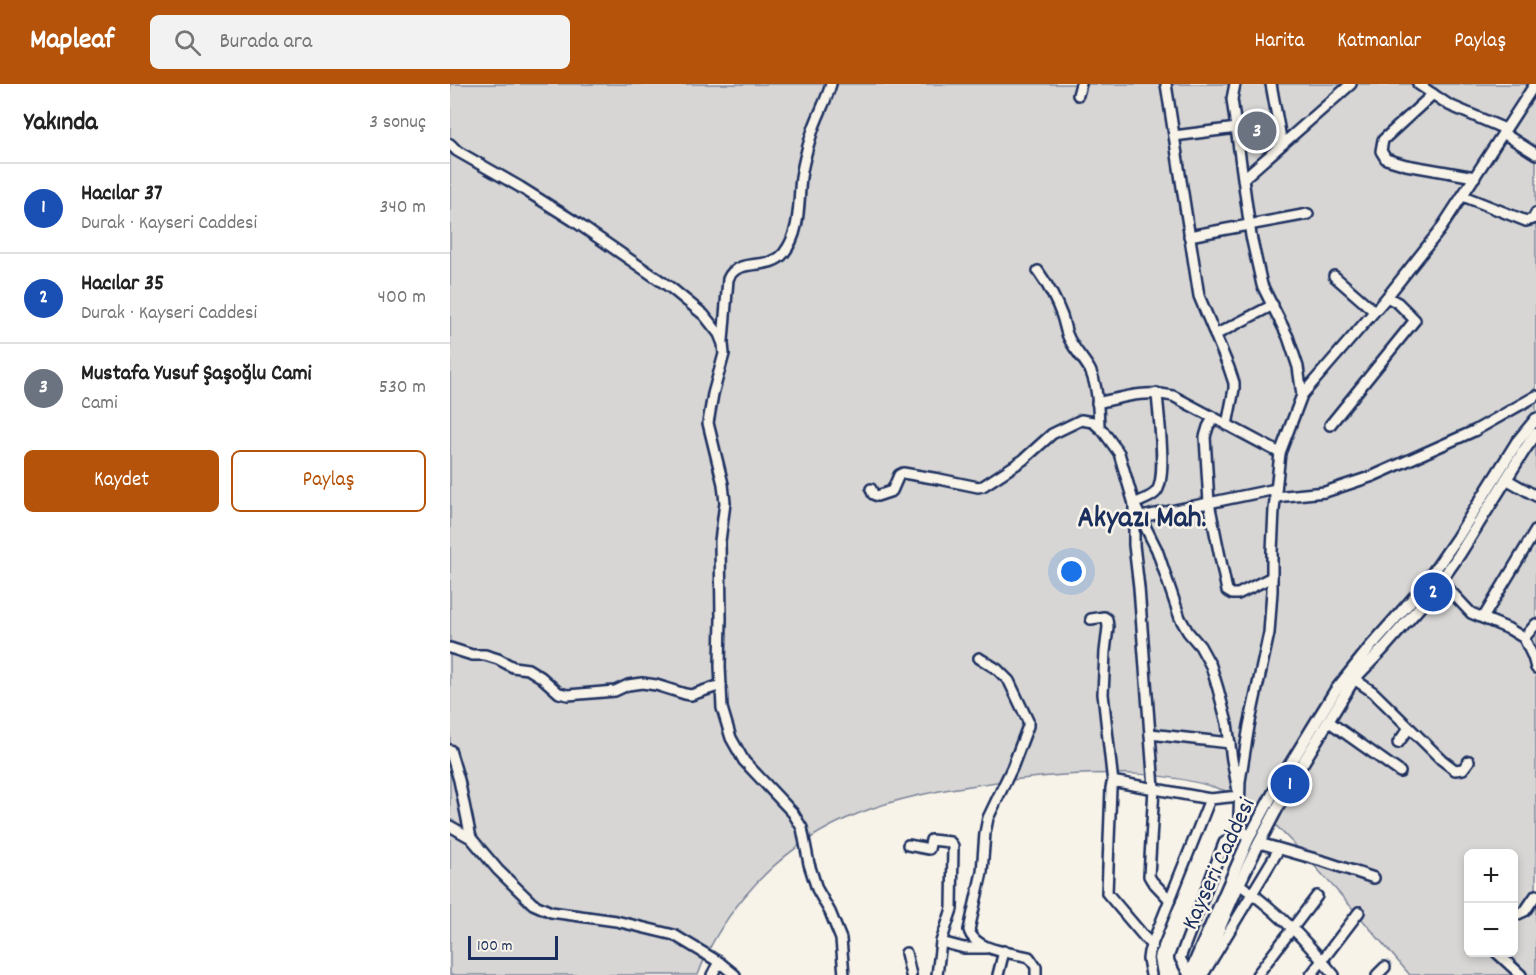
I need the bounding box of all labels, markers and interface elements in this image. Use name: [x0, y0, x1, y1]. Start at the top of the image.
search box: [150, 15, 570, 69]
text: Mapleaf: [30, 22, 114, 62]
icon: search: [171, 26, 204, 59]
text: Burada ara: [219, 27, 312, 58]
text: Harita: [1254, 27, 1304, 57]
text: Katmanlar: [1337, 27, 1421, 57]
text: Paylaş: [1454, 27, 1506, 57]
text: Yakında: [24, 105, 98, 142]
pin: 3: [1238, 108, 1276, 154]
text: 3 sonuç: [369, 109, 426, 137]
text: Hacılar 37: [81, 179, 162, 210]
text: 1: [41, 194, 46, 222]
text: 340 m: [380, 194, 426, 222]
text: Durak · Kayseri Caddesi: [81, 210, 257, 238]
text: Hacılar 35: [81, 269, 164, 300]
text: 2: [39, 284, 48, 312]
text: 400 m: [378, 284, 426, 312]
text: Durak · Kayseri Caddesi: [81, 300, 257, 328]
text: Mustafa Yusuf Şaşoğlu Cami: [81, 359, 312, 390]
text: 3: [39, 374, 48, 402]
text: 530 m: [379, 374, 426, 402]
text: Cami: [81, 390, 118, 418]
button: Kaydet: [24, 450, 219, 512]
button: Paylaş: [231, 450, 426, 512]
district label: Akyazı Mah.: [1077, 499, 1207, 542]
your location: [1057, 557, 1086, 586]
pin: 2: [1414, 570, 1452, 614]
pin: 1: [1270, 762, 1310, 806]
street label: Kayseri Caddesi: [1174, 793, 1265, 936]
map controls: [1464, 849, 1518, 957]
button: +: [1464, 849, 1518, 903]
button: −: [1464, 903, 1518, 957]
scale bar: [468, 933, 558, 960]
text: 100 m: [477, 935, 513, 958]

